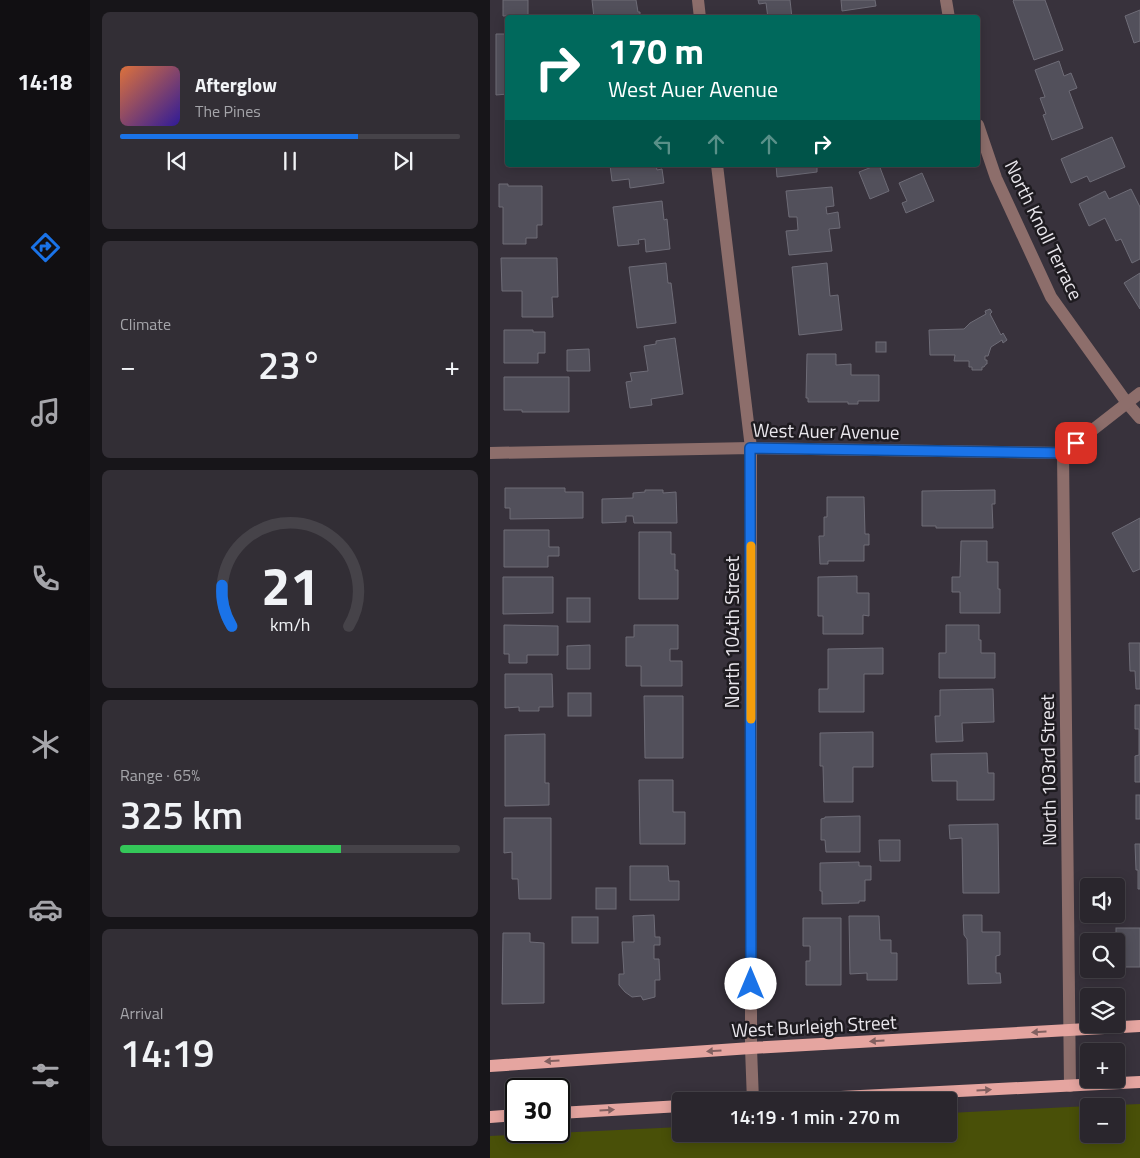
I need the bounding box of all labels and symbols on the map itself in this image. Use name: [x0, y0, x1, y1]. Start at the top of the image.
street label: North Knoll Terrace: [998, 155, 1091, 305]
street label: West Auer Avenue: [752, 415, 900, 446]
pin: [1055, 422, 1097, 464]
street label: North 104th Street: [717, 555, 746, 708]
street label: North 103rd Street: [1032, 694, 1063, 846]
position arrow: [724, 957, 776, 1009]
street label: West Burleigh Street: [731, 1007, 898, 1044]
one-way arrow: [1031, 1028, 1047, 1036]
one-way arrow: [868, 1038, 884, 1046]
one-way arrow: [706, 1047, 722, 1055]
one-way arrow: [544, 1058, 560, 1066]
speed limit sign: 30: [505, 1078, 570, 1143]
one-way arrow: [976, 1086, 992, 1094]
one-way arrow: [600, 1105, 616, 1113]

